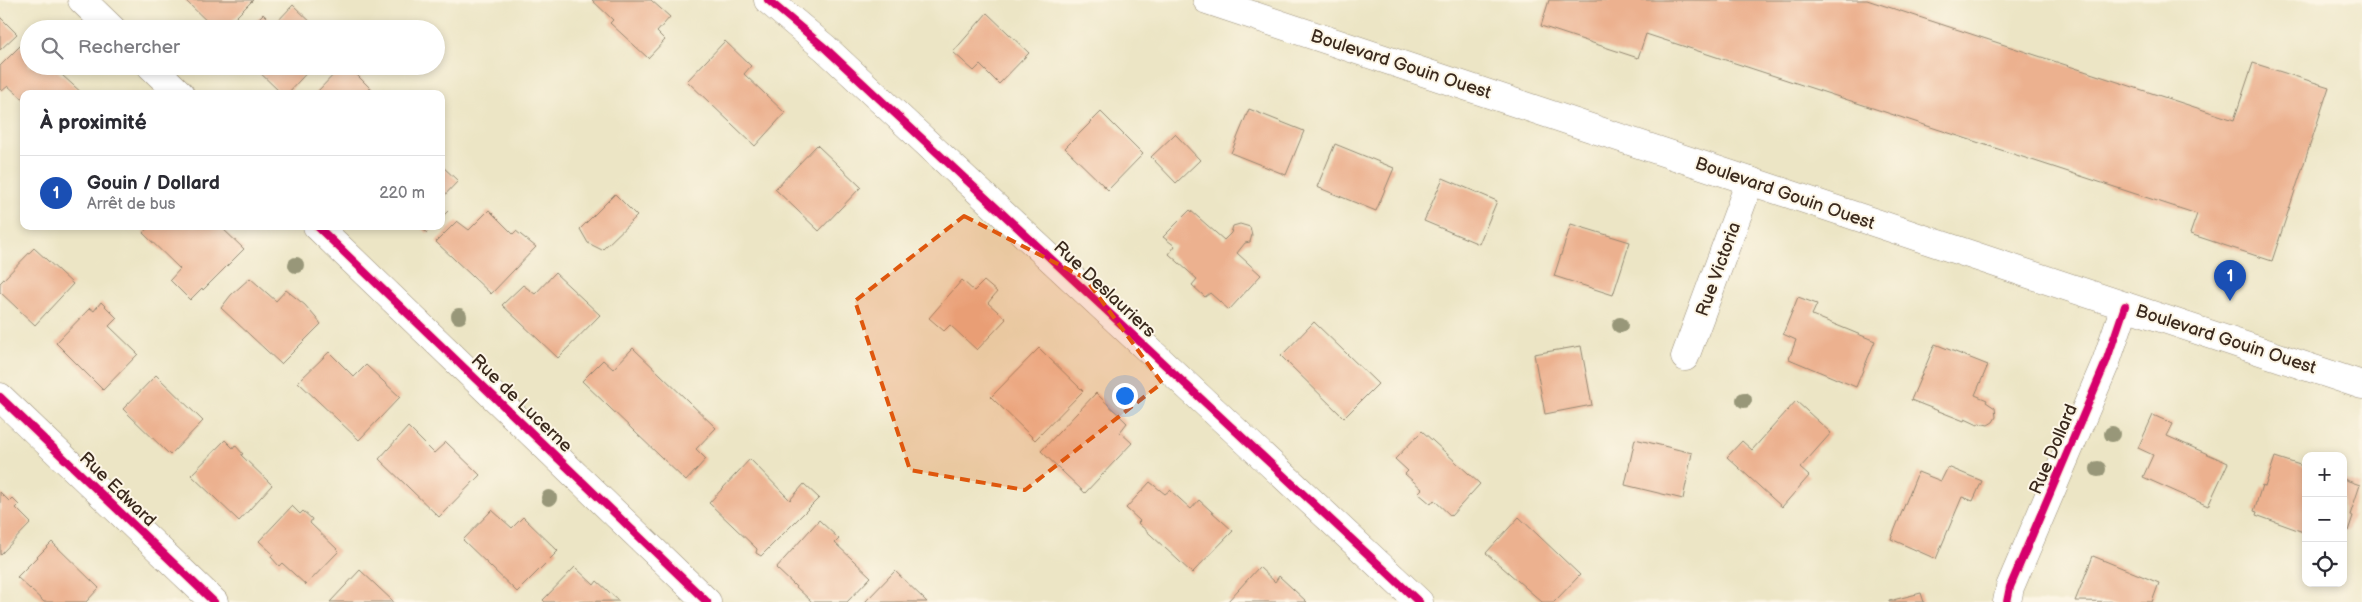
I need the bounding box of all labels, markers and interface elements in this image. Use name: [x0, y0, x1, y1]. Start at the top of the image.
search box: [20, 20, 445, 75]
street label: Boulevard Gouin Ouest: [1308, 25, 1494, 104]
icon: search: [38, 34, 66, 62]
text: Rechercher: [78, 36, 180, 59]
text: À proximité: [40, 110, 147, 135]
street label: Boulevard Gouin Ouest: [1692, 153, 1878, 234]
text: Gouin / Dollard: [87, 172, 220, 195]
text: 1: [53, 184, 59, 203]
text: 220 m: [379, 184, 425, 203]
text: Arrêt de bus: [87, 195, 176, 214]
street label: Rue Victoria: [1692, 219, 1745, 319]
street label: Rue Deslauriers: [1049, 237, 1160, 342]
pin: 1: [2214, 260, 2246, 301]
street label: Boulevard Gouin Ouest: [2133, 300, 2319, 379]
street label: Rue de Lucerne: [467, 350, 577, 457]
your location: [1112, 383, 1138, 409]
street label: Rue Dollard: [2025, 401, 2082, 497]
street label: Rue Edward: [75, 448, 160, 531]
map controls: [2302, 452, 2347, 587]
button: +: [2302, 452, 2347, 497]
button: −: [2302, 497, 2347, 542]
button: locate: [2302, 542, 2347, 587]

